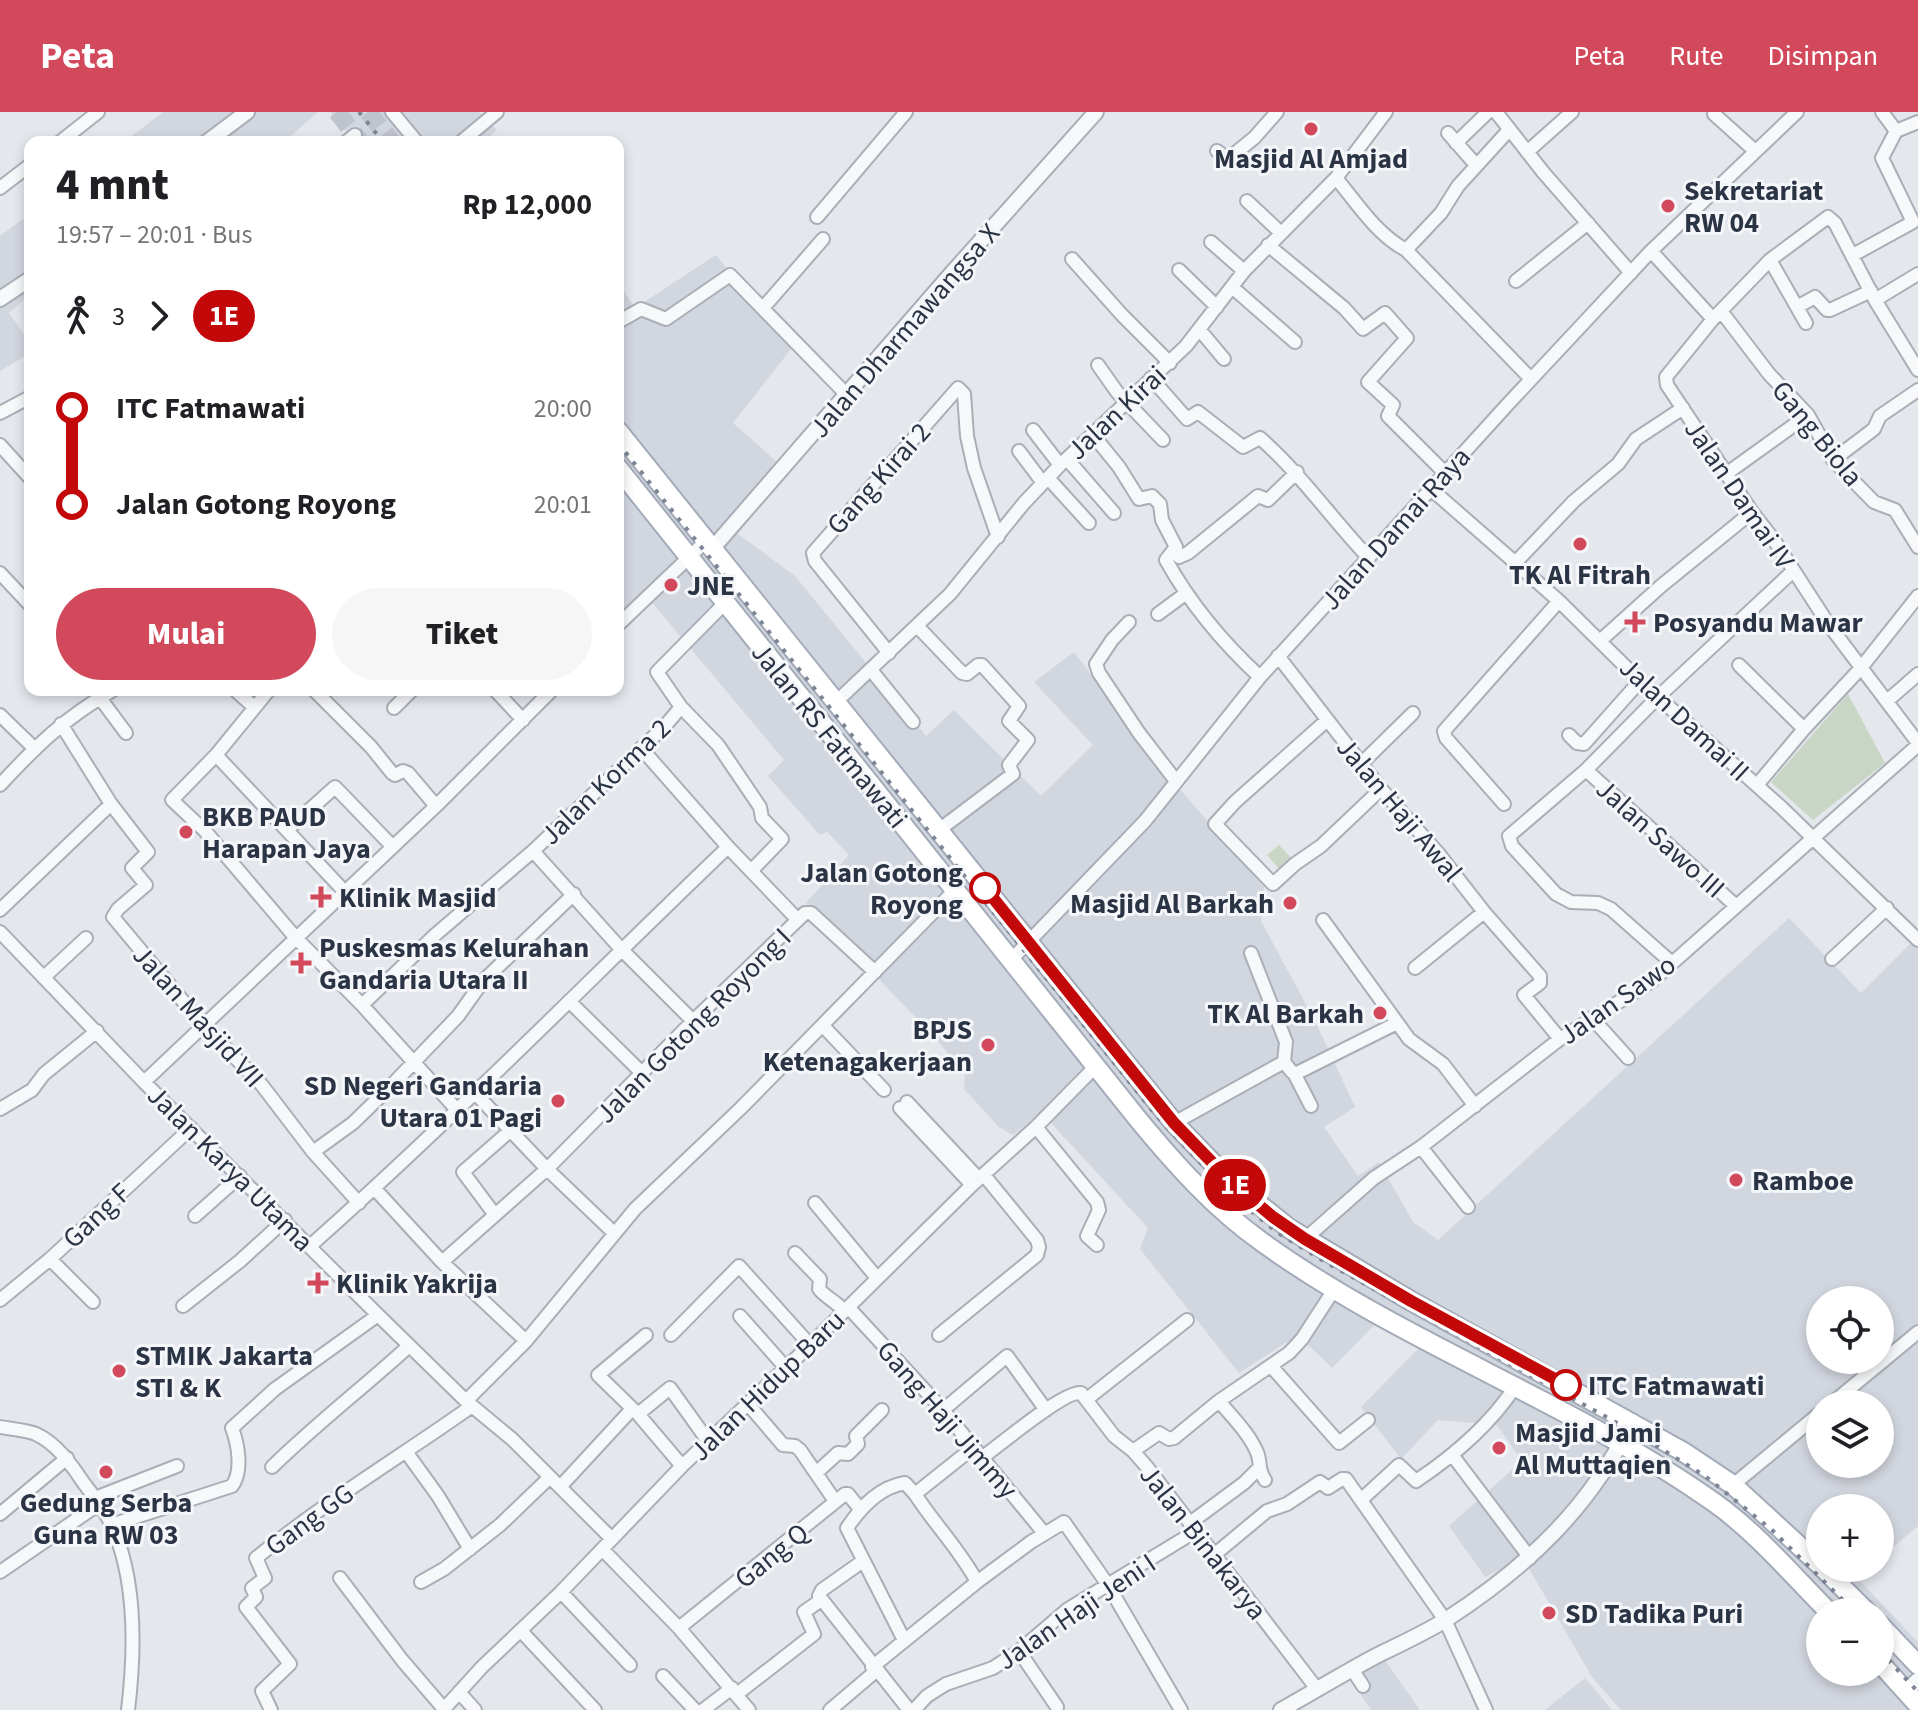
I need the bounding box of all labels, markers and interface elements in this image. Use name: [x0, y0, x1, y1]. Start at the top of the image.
text: Peta: [40, 29, 115, 83]
text: Peta: [1574, 36, 1625, 76]
text: Rute: [1669, 36, 1723, 76]
text: Disimpan: [1767, 36, 1878, 76]
marker: Masjid Al Amjad: [1302, 120, 1320, 138]
place label: Masjid Al Amjad: [1214, 139, 1408, 179]
text: 4 mnt: [56, 154, 169, 217]
place label: Sekretariat RW 04: [1684, 171, 1824, 243]
text: Rp 12,000: [462, 183, 592, 226]
marker: Sekretariat RW 04: [1659, 197, 1677, 215]
street label: Jalan Dharmawangsa X: [800, 215, 1009, 447]
text: 19:57 – 20:01 · Bus: [56, 216, 252, 253]
icon: walk: [56, 294, 100, 338]
icon: forward: [137, 294, 181, 338]
text: 1E: [209, 296, 239, 336]
text: 3: [112, 298, 125, 335]
street label: Jalan Kirai: [1058, 356, 1175, 469]
street label: Gang Biola: [1762, 372, 1872, 495]
text: ITC Fatmawati: [116, 387, 305, 430]
text: 20:00: [534, 390, 592, 427]
street label: Jalan Damai IV: [1674, 412, 1804, 578]
street label: Gang Kirai 2: [817, 414, 940, 544]
street label: Jalan Damai Raya: [1311, 438, 1480, 619]
text: Jalan Gotong Royong: [116, 483, 396, 526]
text: 20:01: [534, 486, 592, 523]
marker: TK Al Fitrah: [1571, 535, 1589, 553]
place label: TK Al Fitrah: [1509, 555, 1651, 595]
place label: JNE: [687, 566, 735, 606]
marker: JNE: [662, 576, 680, 594]
button: Mulai: [56, 588, 316, 680]
button: Tiket: [332, 588, 592, 680]
place label: Posyandu Mawar: [1653, 603, 1864, 643]
marker: Posyandu Mawar: [1624, 611, 1646, 633]
street label: Jalan RS Fatmawati: [742, 634, 917, 837]
street label: Jalan Damai II: [1610, 649, 1759, 791]
street label: Jalan Korma 2: [532, 709, 680, 854]
street label: Jalan Haji Awal: [1327, 729, 1472, 891]
street label: Jalan Sawo III: [1587, 770, 1734, 908]
place label: BKB PAUD Harapan Jaya: [202, 797, 371, 869]
marker: BKB PAUD Harapan Jaya: [177, 823, 195, 841]
place label: Jalan Gotong Royong: [800, 853, 963, 925]
marker: Jalan Gotong Royong: [970, 873, 1000, 903]
place label: Klinik Masjid: [339, 878, 497, 918]
place label: Masjid Al Barkah: [1070, 884, 1274, 924]
marker: Klinik Masjid: [310, 886, 332, 908]
marker: Masjid Al Barkah: [1281, 894, 1299, 912]
street label: Jalan Gotong Royong I: [587, 919, 801, 1133]
place label: Puskesmas Kelurahan Gandaria Utara II: [319, 928, 589, 1000]
street label: Jalan Masjid VII: [123, 936, 273, 1097]
street label: Jalan Sawo: [1551, 945, 1684, 1055]
marker: Puskesmas Kelurahan Gandaria Utara II: [290, 952, 312, 974]
place label: TK Al Barkah: [1207, 994, 1364, 1034]
marker: TK Al Barkah: [1371, 1004, 1389, 1022]
place label: BPJS Ketenagakerjaan: [763, 1010, 972, 1082]
marker: BPJS Ketenagakerjaan: [979, 1036, 997, 1054]
place label: SD Negeri Gandaria Utara 01 Pagi: [304, 1066, 542, 1138]
street label: Jalan Karya Utama: [138, 1076, 323, 1261]
marker: SD Negeri Gandaria Utara 01 Pagi: [549, 1092, 567, 1110]
line badge: 1E: [1199, 1159, 1271, 1211]
place label: Ramboe: [1752, 1161, 1854, 1201]
text: 1E: [1220, 1165, 1250, 1205]
marker: Ramboe: [1727, 1171, 1745, 1189]
street label: Gang F: [54, 1174, 140, 1258]
place label: Klinik Yakrija: [336, 1264, 498, 1304]
marker: Klinik Yakrija: [307, 1272, 329, 1294]
map controls: [1806, 1286, 1894, 1686]
button: locate: [1806, 1286, 1894, 1374]
street label: Jalan Hidup Baru: [681, 1301, 854, 1470]
street label: Gang Haji Jimmy: [867, 1332, 1027, 1507]
place label: STMIK Jakarta STI & K: [135, 1336, 313, 1408]
marker: STMIK Jakarta STI & K: [110, 1362, 128, 1380]
place label: ITC Fatmawati: [1588, 1366, 1765, 1406]
marker: ITC Fatmawati: [1551, 1370, 1581, 1400]
button: layers: [1806, 1390, 1894, 1478]
place label: Masjid Jami Al Muttaqien: [1514, 1413, 1671, 1485]
marker: Masjid Jami Al Muttaqien: [1490, 1439, 1508, 1457]
street label: Jalan Binakarya: [1130, 1457, 1277, 1629]
marker: Gedung Serba Guna RW 03: [97, 1463, 115, 1481]
street label: Gang GG: [257, 1474, 362, 1566]
place label: Gedung Serba Guna RW 03: [20, 1483, 192, 1555]
button: +: [1806, 1494, 1894, 1582]
street label: Gang Q: [726, 1513, 817, 1598]
street label: Jalan Haji Jeni I: [989, 1544, 1164, 1680]
place label: SD Tadika Puri: [1565, 1594, 1743, 1634]
button: −: [1806, 1598, 1894, 1686]
marker: SD Tadika Puri: [1540, 1604, 1558, 1622]

